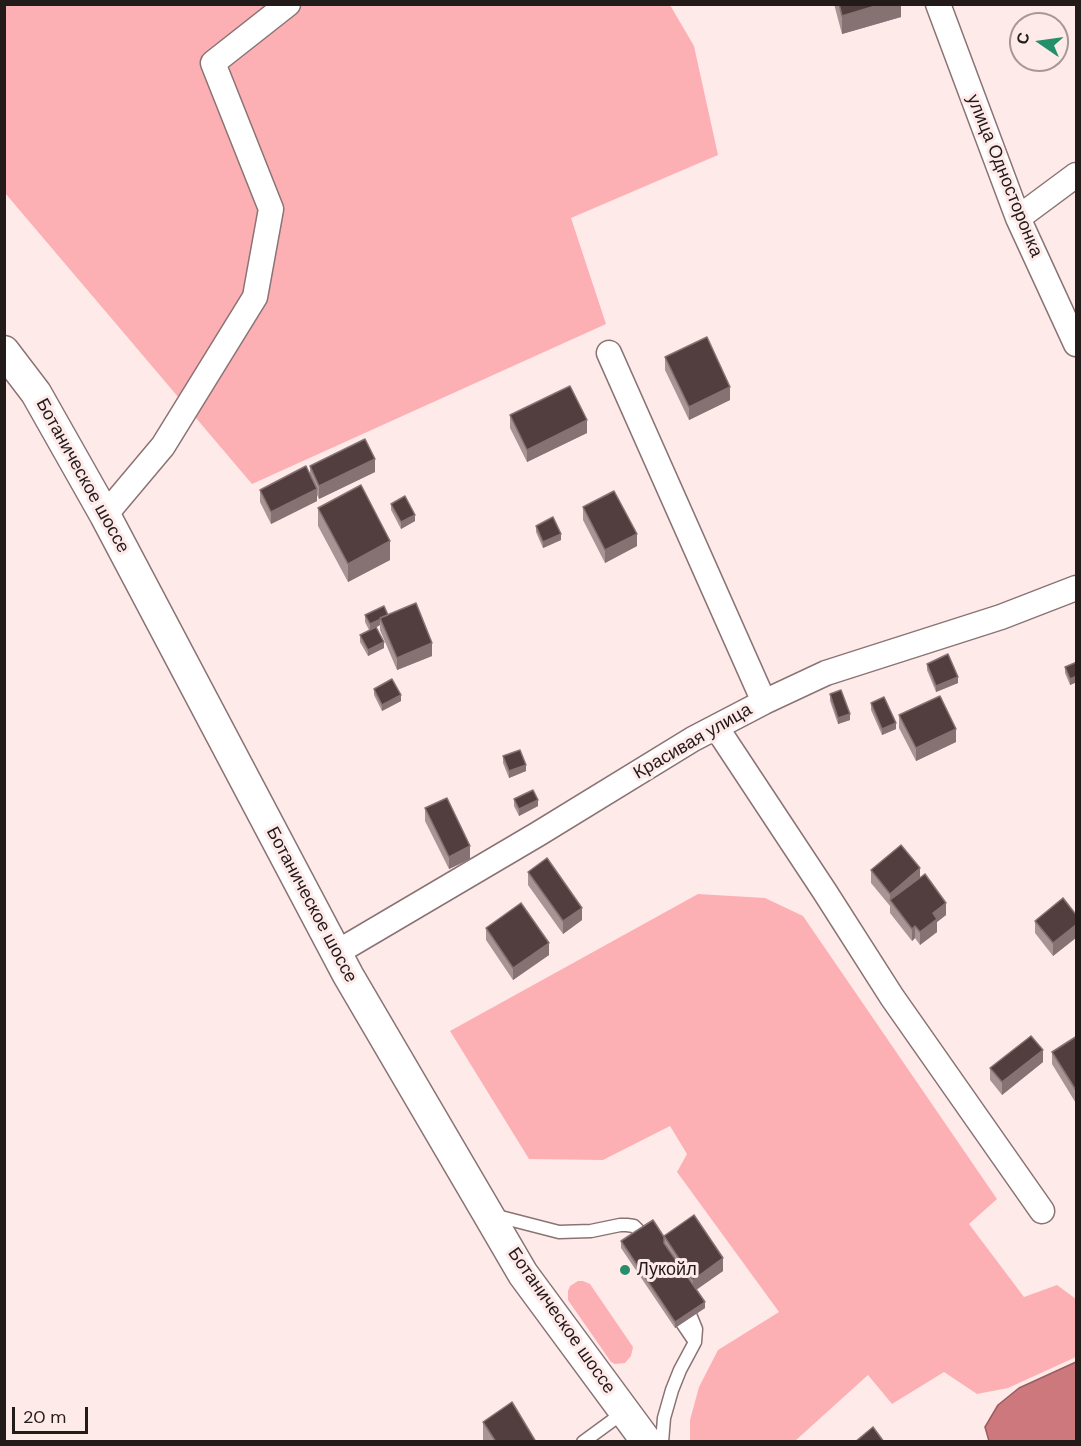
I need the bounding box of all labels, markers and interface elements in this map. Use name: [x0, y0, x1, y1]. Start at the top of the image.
north arrow: [1009, 12, 1069, 72]
text: С: [1011, 30, 1034, 46]
street label: улица Односторонка: [961, 91, 1047, 261]
street label: Ботаническое шоссе: [31, 395, 133, 557]
street label: Красивая улица: [630, 699, 756, 785]
street label: Ботаническое шоссе: [261, 823, 361, 987]
street label: Ботаническое шоссе: [502, 1244, 620, 1398]
place label: Лукойл: [637, 1259, 697, 1281]
marker: Лукойл: [618, 1263, 632, 1277]
scale bar: [15, 1395, 92, 1433]
text: 20 m: [23, 1405, 66, 1429]

